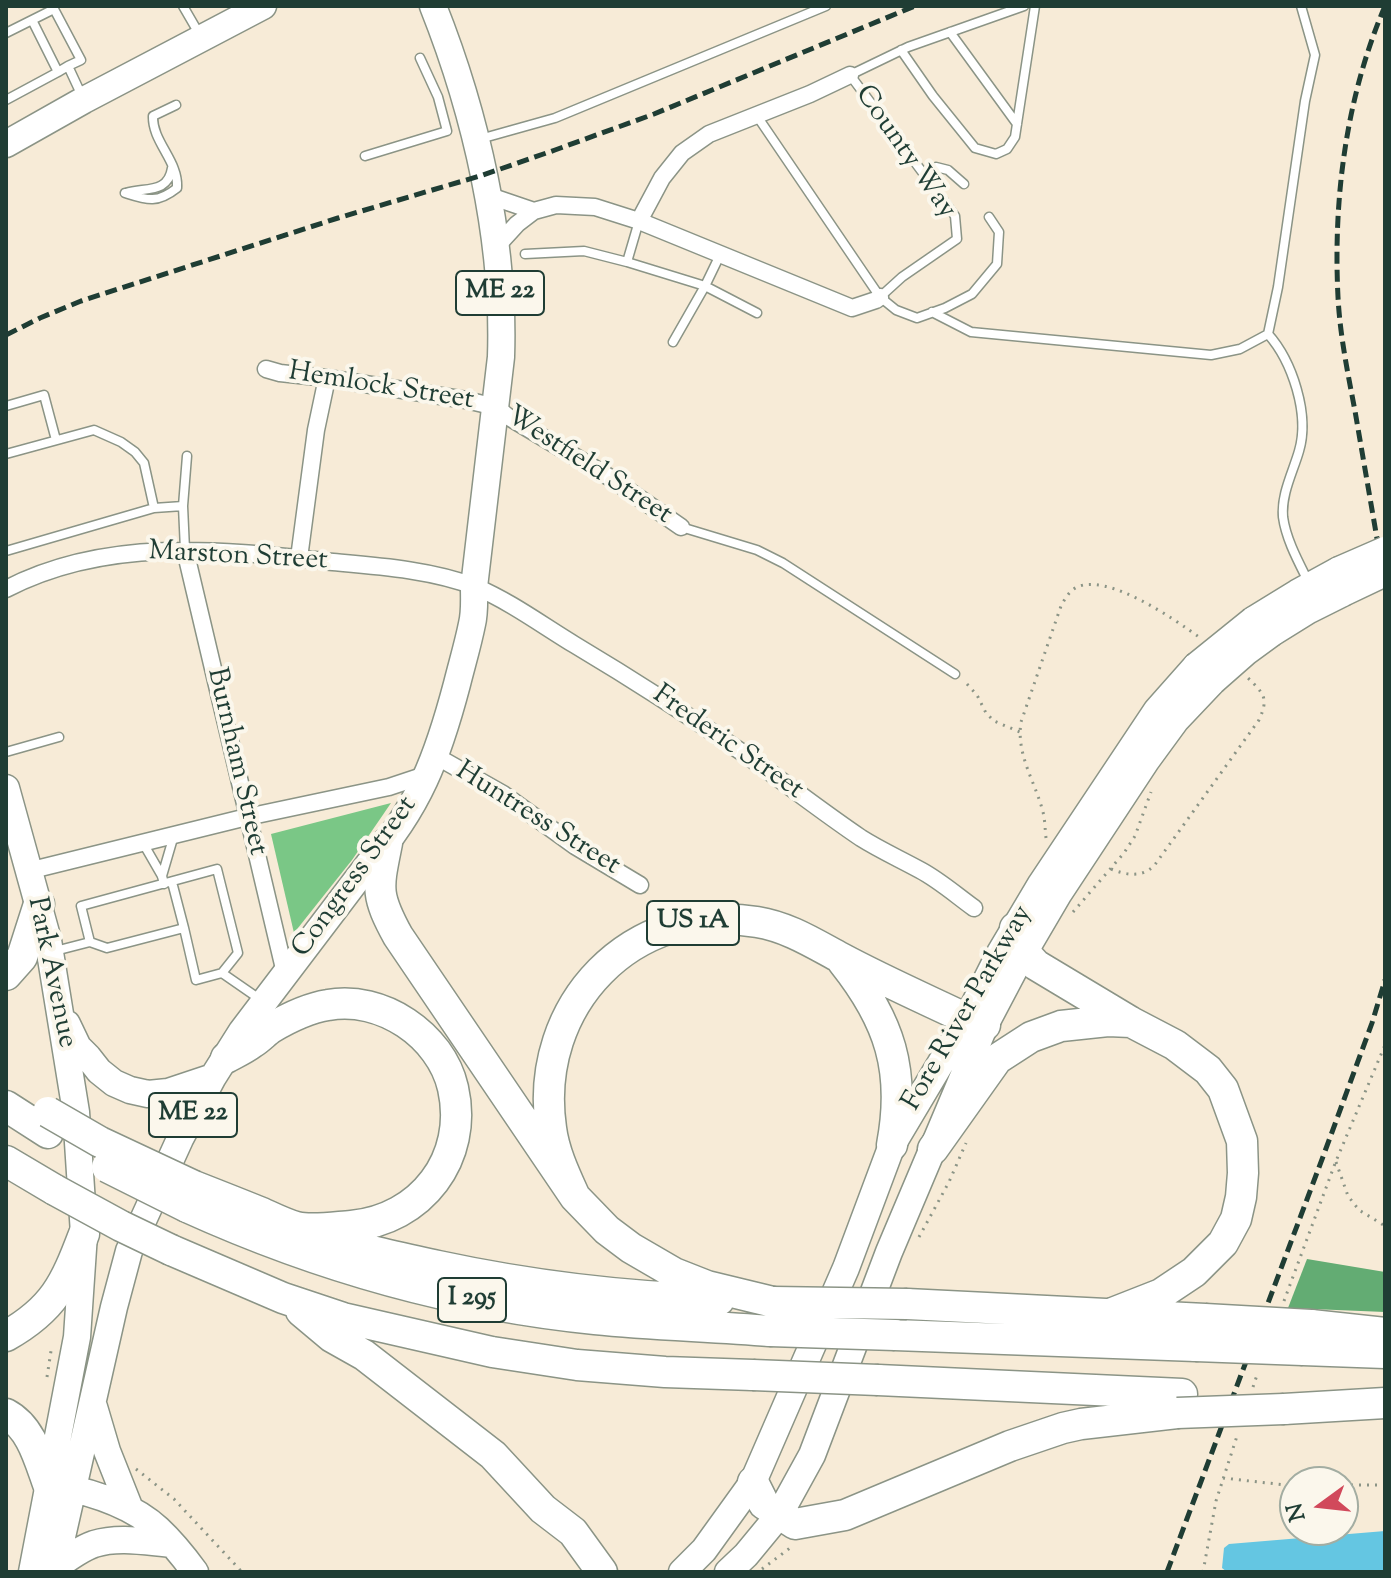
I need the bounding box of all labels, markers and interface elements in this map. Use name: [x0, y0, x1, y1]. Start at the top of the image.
street label: County Way: [846, 80, 962, 226]
road number: ME 22: [456, 271, 544, 315]
street label: Hemlock Street: [286, 357, 476, 419]
street label: Westfield Street: [498, 401, 678, 533]
street label: Marston Street: [148, 537, 328, 579]
street label: Burnham Street: [197, 665, 273, 859]
street label: Frederic Street: [645, 680, 809, 808]
street label: Huntress Street: [448, 756, 626, 884]
street label: Congress Street: [286, 791, 426, 965]
street label: Park Avenue: [18, 895, 82, 1051]
street label: Fore River Parkway: [897, 900, 1041, 1118]
road number: US 1A: [647, 901, 739, 945]
road number: ME 22: [149, 1093, 237, 1137]
road number: I 295: [438, 1278, 506, 1322]
north arrow: [1279, 1466, 1359, 1546]
text: N: [1280, 1499, 1315, 1524]

